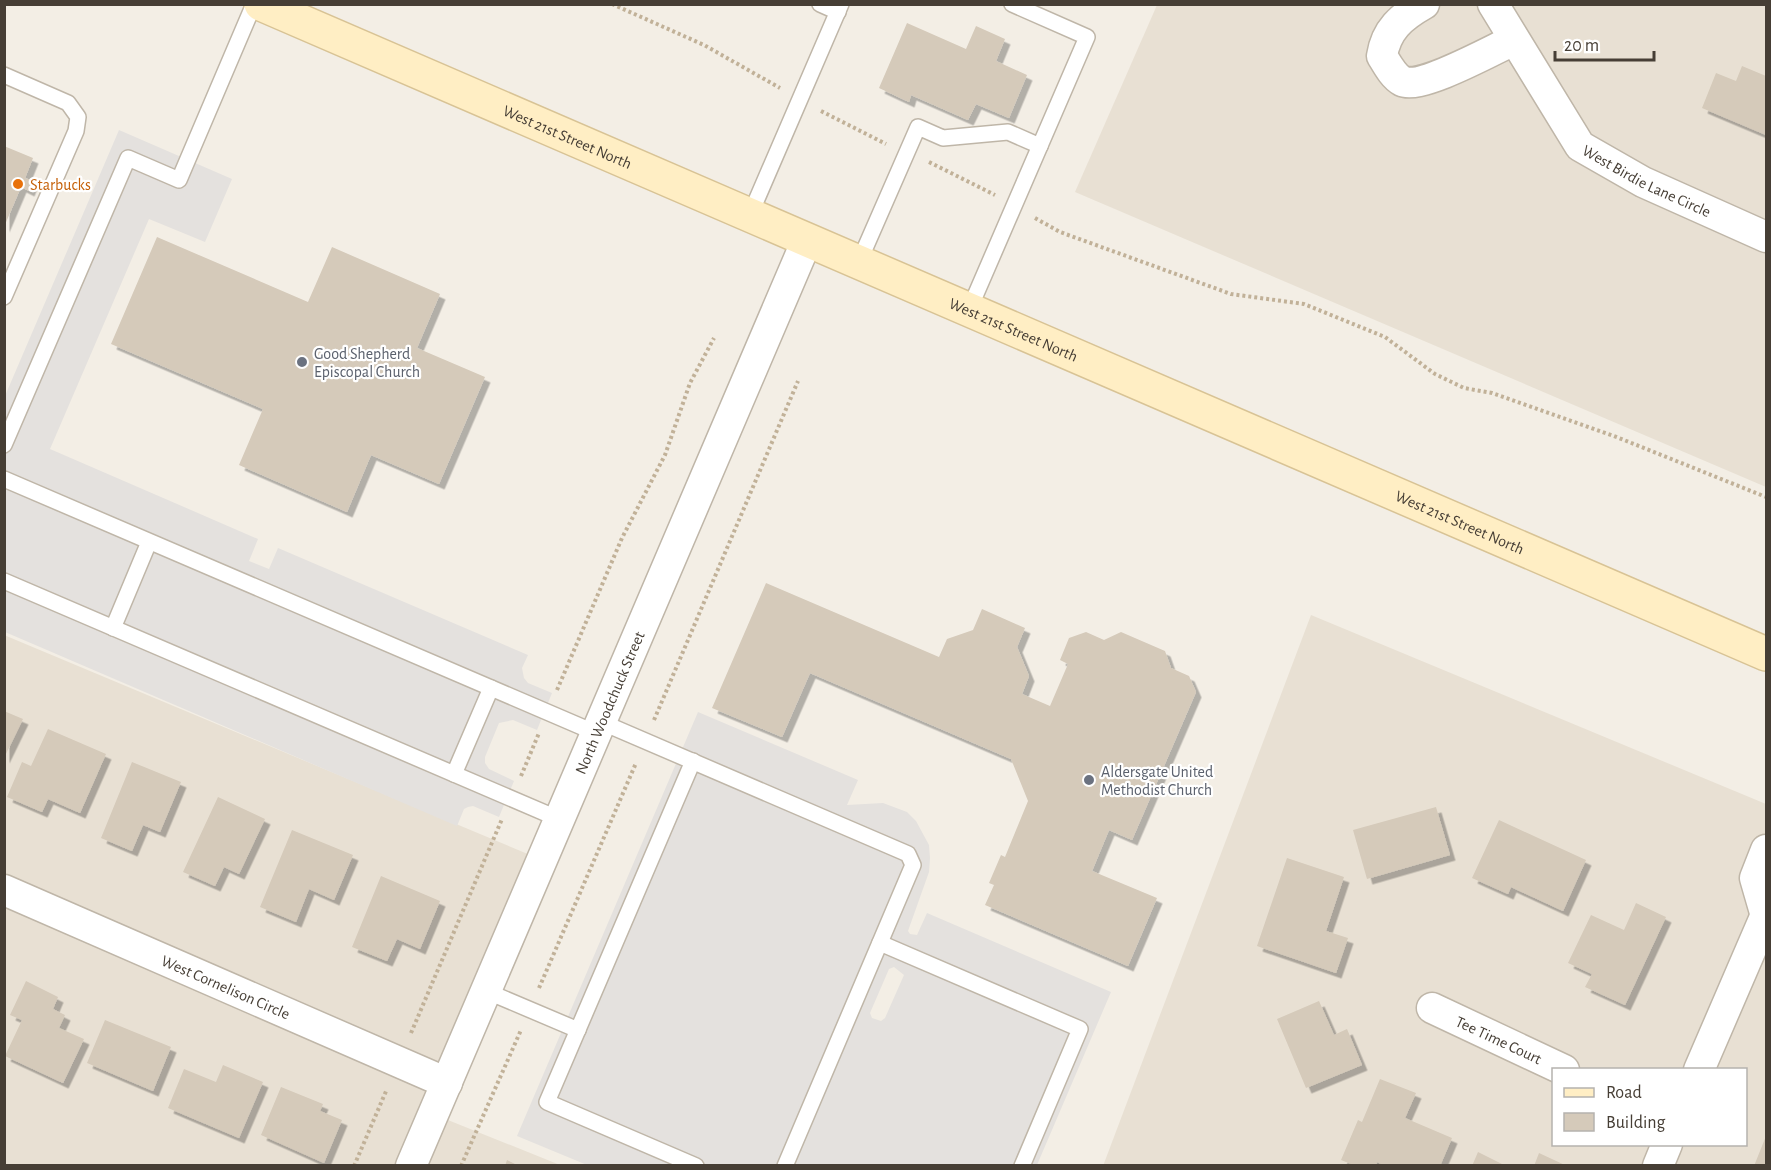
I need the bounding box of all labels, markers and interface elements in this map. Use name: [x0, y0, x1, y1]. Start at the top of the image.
scale bar: [1555, 24, 1654, 62]
text: 20 m: [1564, 37, 1599, 55]
street label: West 21st Street North: [501, 103, 634, 172]
street label: West Birdie Lane Circle: [1580, 142, 1713, 220]
marker: Starbucks: [11, 177, 25, 191]
place label: Starbucks: [30, 177, 91, 193]
street label: West 21st Street North: [947, 295, 1080, 365]
place label: Good Shepherd Episcopal Church: [314, 346, 420, 380]
marker: Good Shepherd Episcopal Church: [295, 355, 309, 369]
street label: West 21st Street North: [1393, 488, 1526, 558]
street label: North Woodchuck Street: [573, 629, 648, 777]
place label: Aldersgate United Methodist Church: [1101, 764, 1213, 798]
marker: Aldersgate United Methodist Church: [1082, 773, 1096, 787]
street label: West Cornelison Circle: [159, 953, 292, 1023]
street label: Tee Time Court: [1453, 1013, 1544, 1067]
legend: [1552, 1068, 1747, 1146]
text: Road: [1606, 1084, 1642, 1102]
text: Building: [1606, 1114, 1666, 1132]

